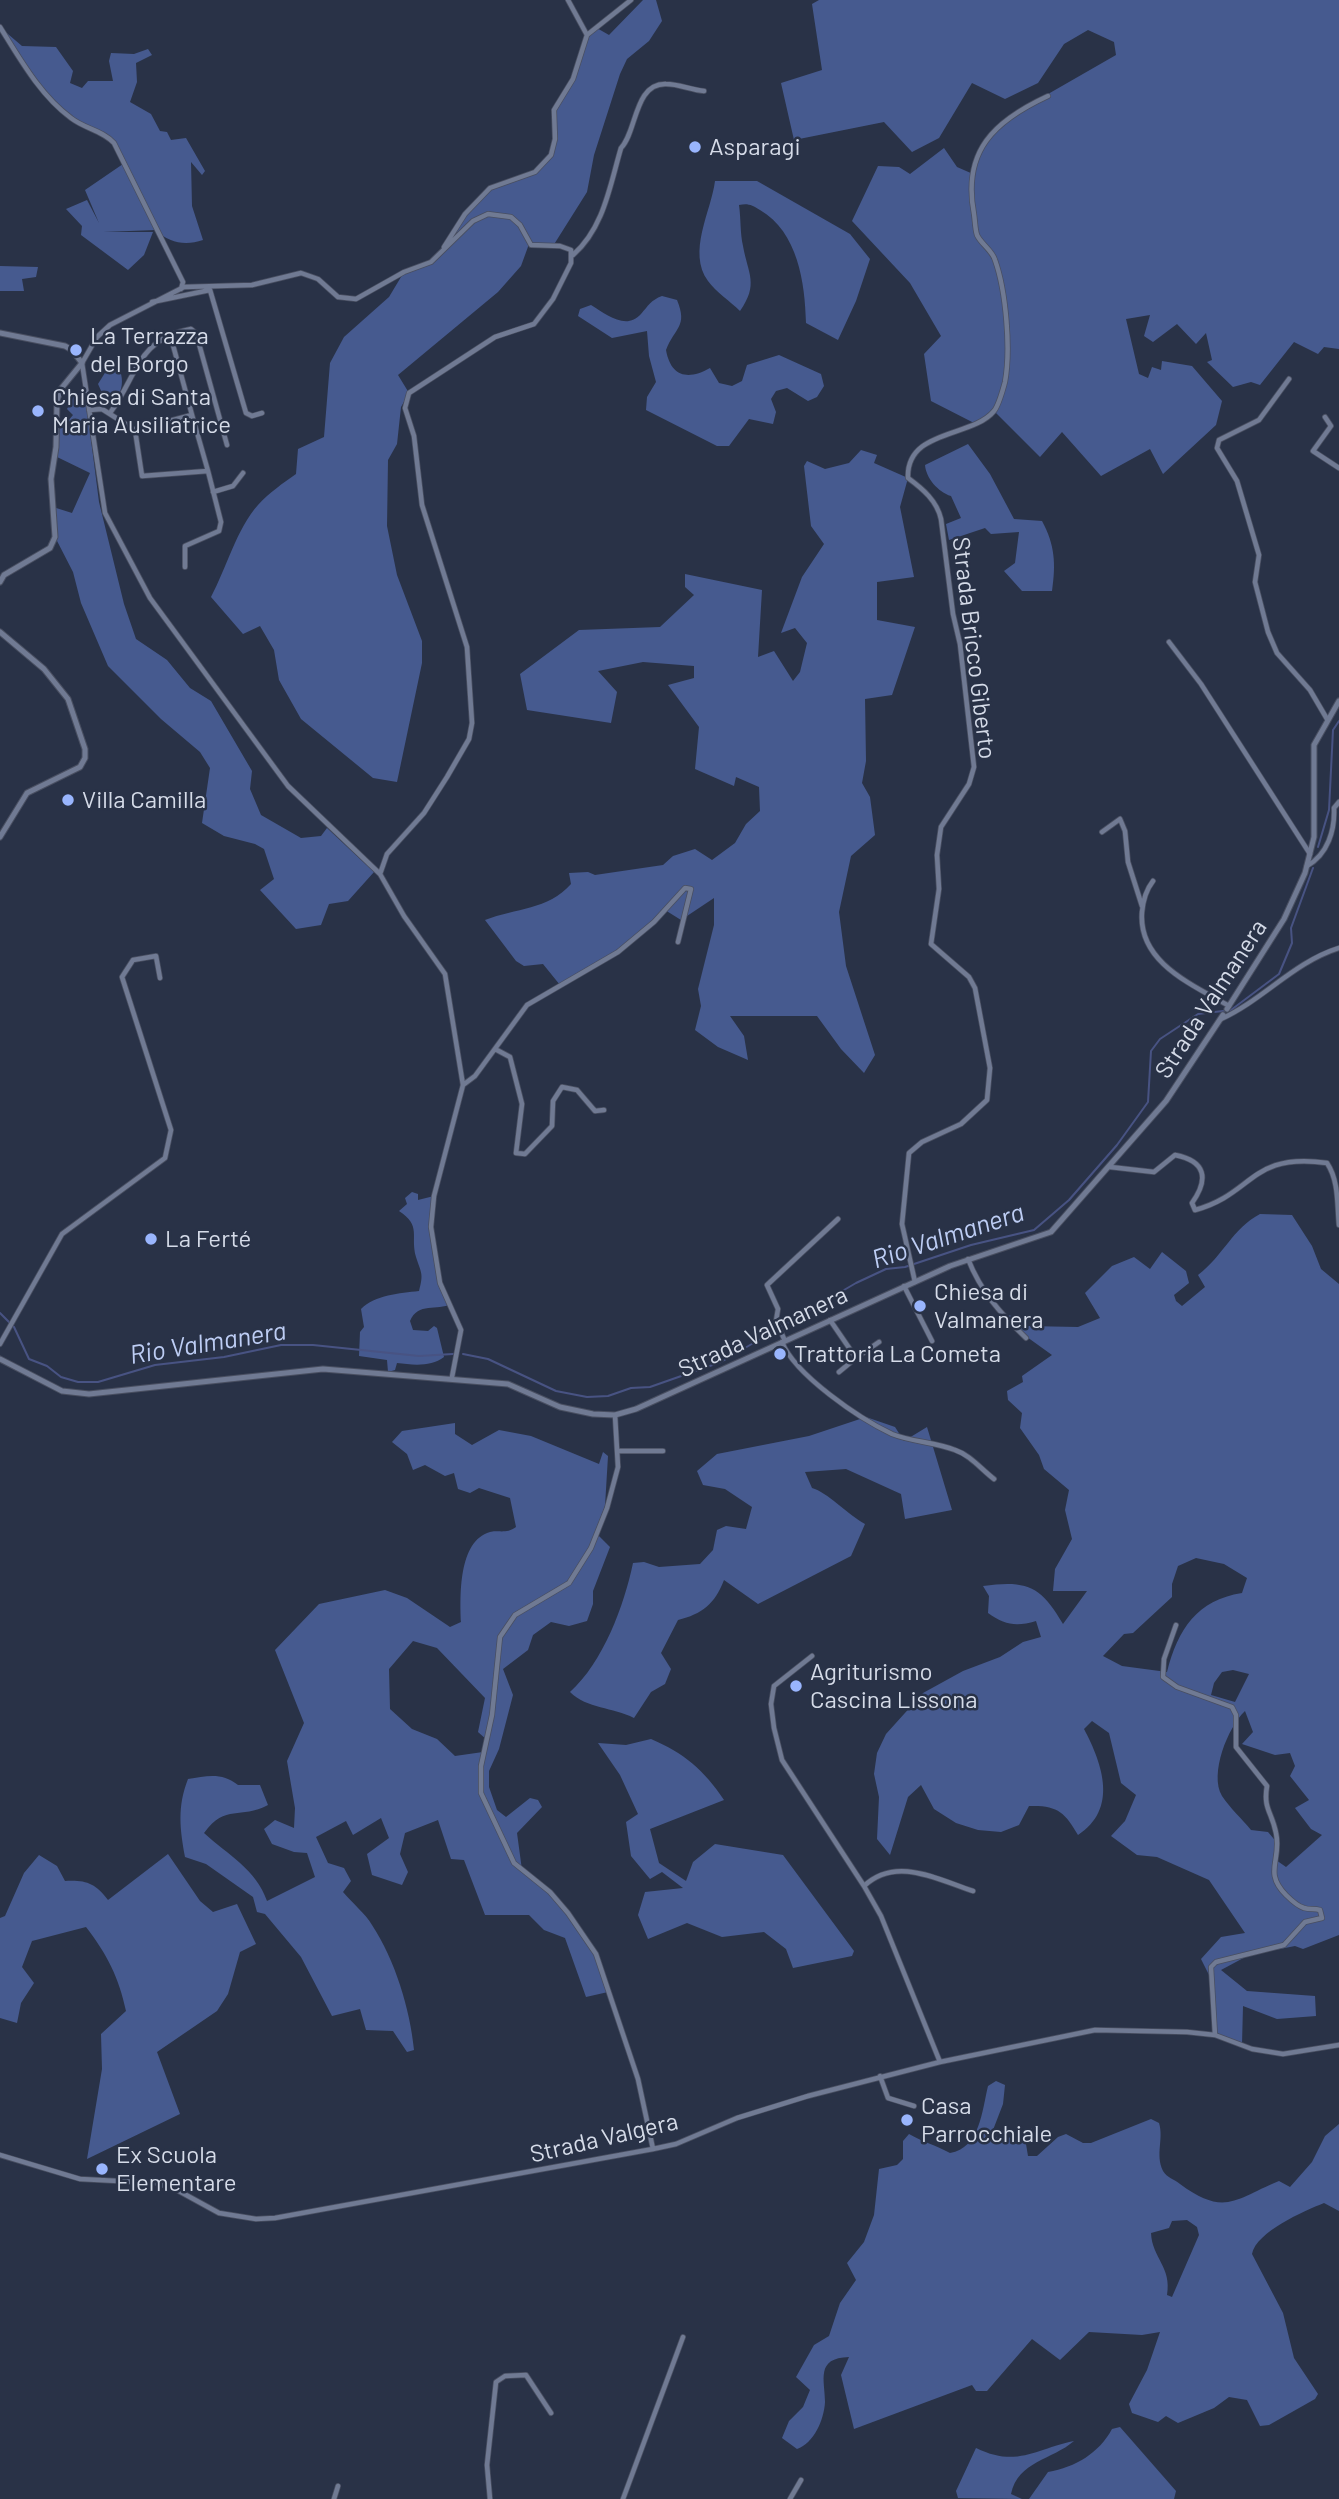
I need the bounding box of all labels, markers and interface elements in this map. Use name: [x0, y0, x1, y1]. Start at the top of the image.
place label: Asparagi: [709, 133, 801, 161]
marker: Asparagi: [687, 139, 703, 155]
place label: La Terrazza del Borgo: [90, 322, 209, 378]
marker: La Terrazza del Borgo: [68, 342, 84, 358]
place label: Chiesa di Santa Maria Ausiliatrice: [52, 383, 231, 439]
marker: Chiesa di Santa Maria Ausiliatrice: [30, 403, 46, 419]
street label: Strada Bricco Giberto: [946, 535, 1002, 761]
place label: Villa Camilla: [82, 786, 206, 814]
marker: Villa Camilla: [60, 792, 76, 808]
street label: Strada Valmanera: [1149, 914, 1273, 1084]
water label: Rio Valmanera: [868, 1197, 1028, 1275]
place label: La Ferté: [165, 1225, 251, 1253]
marker: La Ferté: [143, 1231, 159, 1247]
place label: Chiesa di Valmanera: [934, 1278, 1043, 1334]
street label: Strada Valmanera: [674, 1280, 852, 1384]
marker: Chiesa di Valmanera: [912, 1298, 928, 1314]
water label: Rio Valmanera: [127, 1315, 289, 1371]
place label: Trattoria La Cometa: [794, 1340, 1001, 1368]
marker: Trattoria La Cometa: [772, 1346, 788, 1362]
place label: Agriturismo Cascina Lissona: [810, 1658, 978, 1714]
marker: Agriturismo Cascina Lissona: [788, 1678, 804, 1694]
place label: Casa Parrocchiale: [921, 2092, 1052, 2148]
street label: Strada Valgera: [527, 2107, 681, 2169]
marker: Casa Parrocchiale: [899, 2112, 915, 2128]
place label: Ex Scuola Elementare: [116, 2141, 237, 2197]
marker: Ex Scuola Elementare: [94, 2161, 110, 2177]

